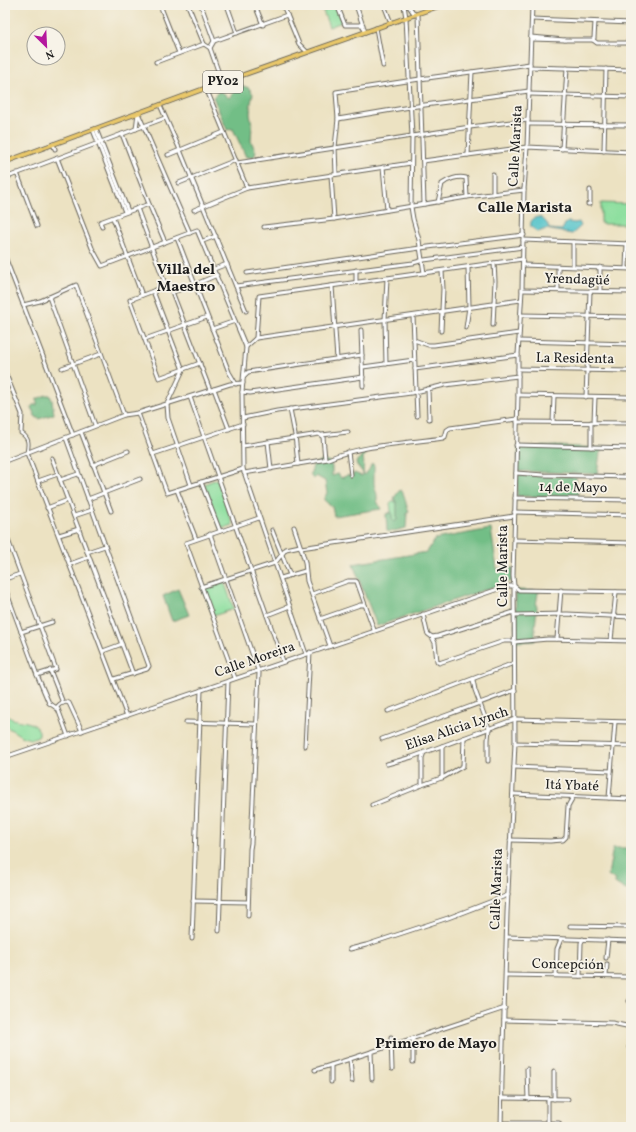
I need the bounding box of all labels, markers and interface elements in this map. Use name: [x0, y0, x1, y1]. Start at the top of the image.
north arrow: [26, 26, 66, 66]
text: N: [43, 45, 56, 62]
road number: PY02: [203, 71, 243, 93]
street label: Calle Marista: [504, 105, 528, 187]
district label: Calle Marista: [478, 198, 572, 219]
district label: Villa del Maestro: [157, 260, 216, 298]
street label: Yrendagüé: [544, 269, 610, 291]
street label: La Residenta: [536, 349, 614, 369]
street label: 14 de Mayo: [539, 478, 607, 498]
street label: Calle Marista: [494, 525, 513, 607]
street label: Calle Moreira: [212, 637, 298, 683]
street label: Elisa Alicia Lynch: [403, 702, 511, 756]
street label: Itá Ybaté: [545, 776, 600, 796]
street label: Calle Marista: [486, 848, 508, 930]
street label: Concepción: [532, 955, 604, 975]
district label: Primero de Mayo: [375, 1034, 497, 1055]

